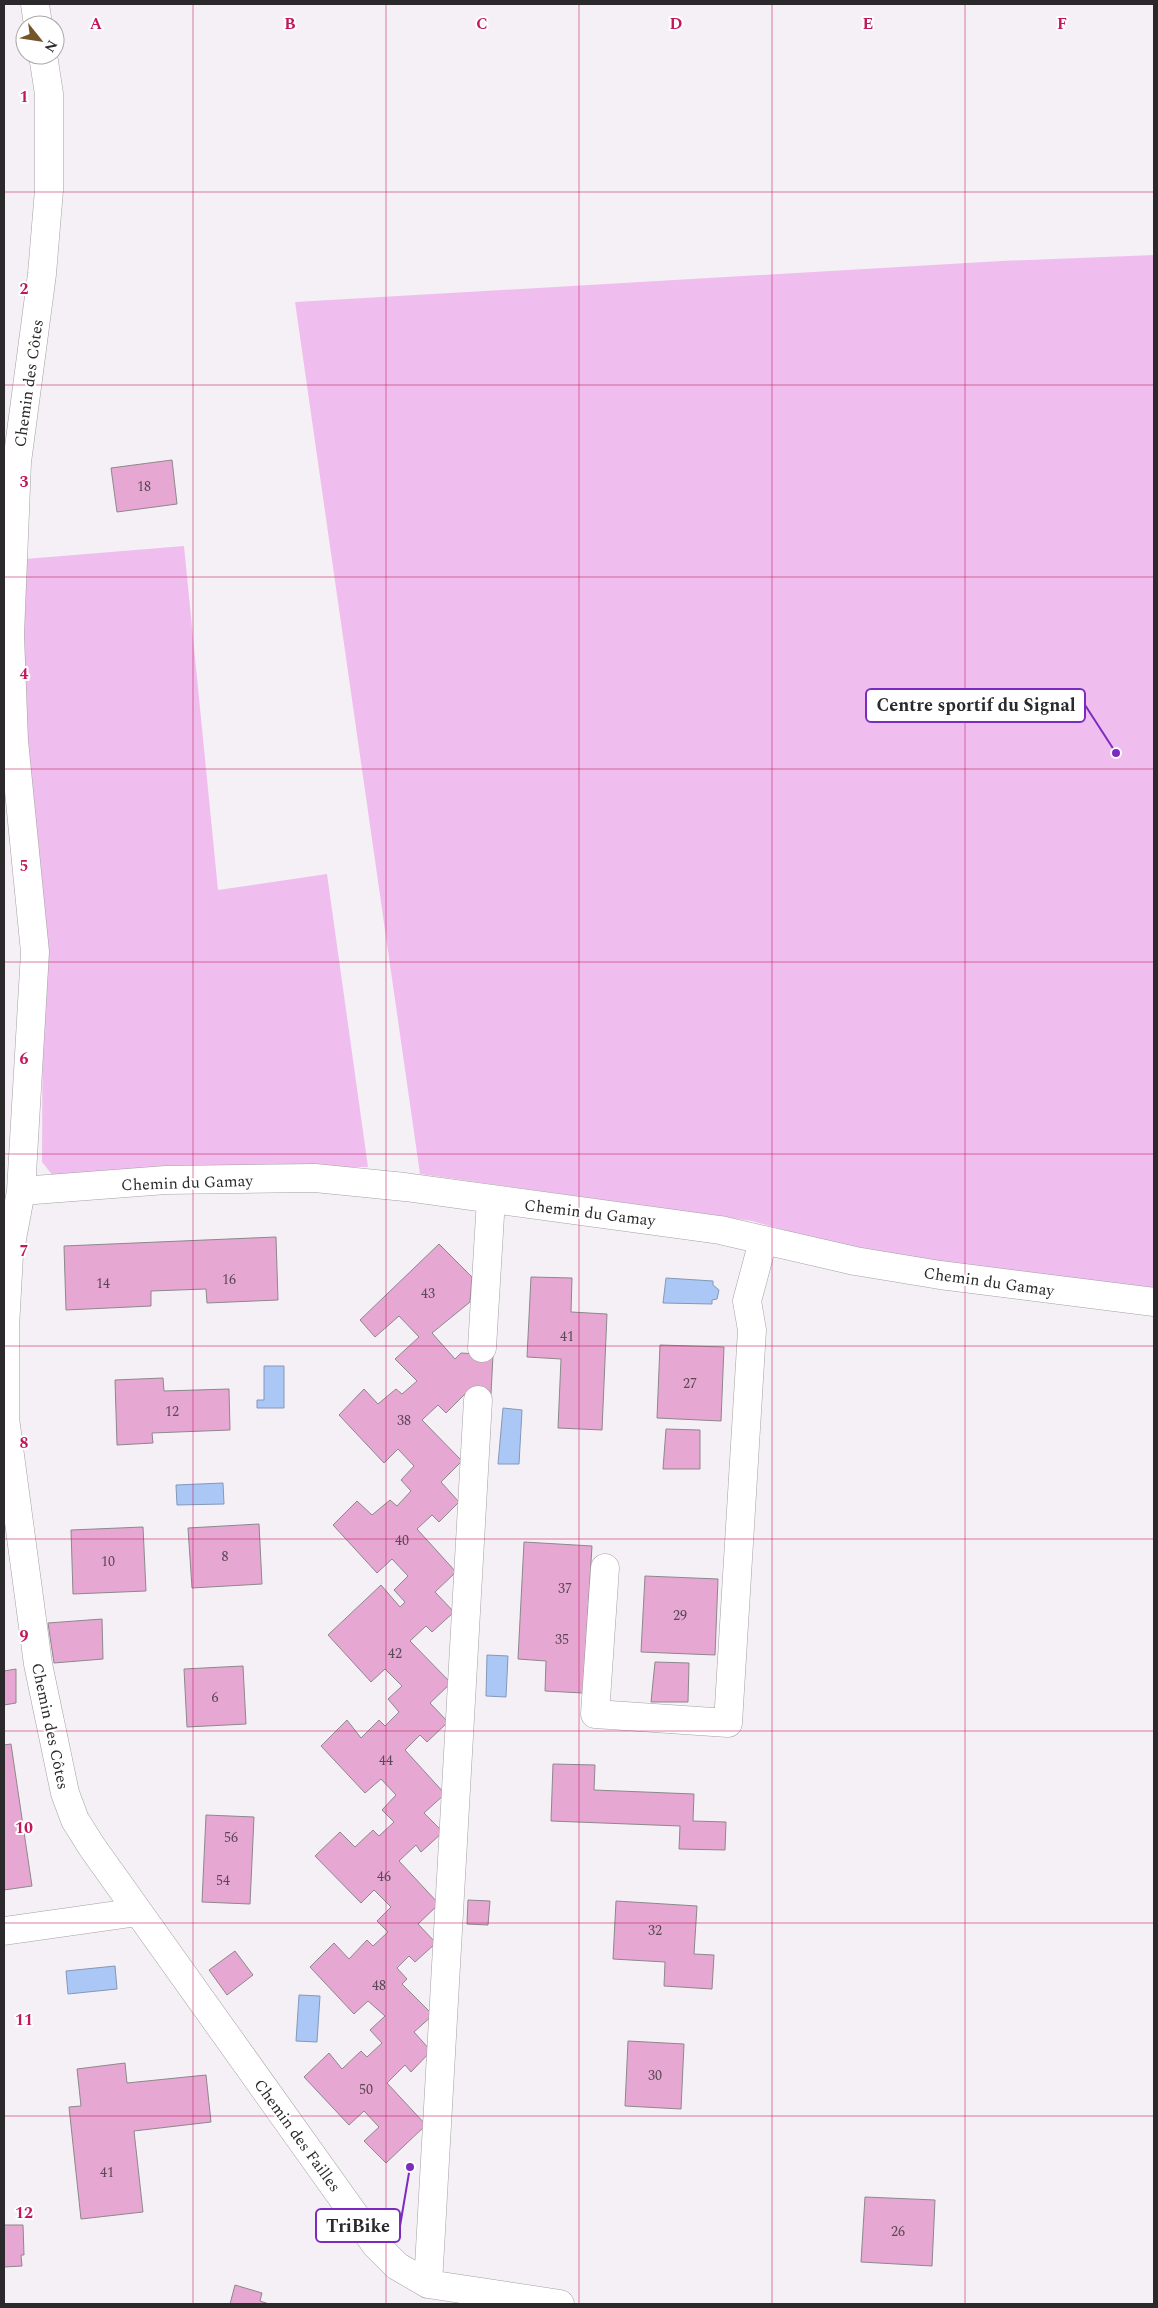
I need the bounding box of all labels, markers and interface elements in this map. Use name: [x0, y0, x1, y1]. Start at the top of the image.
text: A: [90, 12, 103, 36]
text: B: [284, 12, 296, 36]
text: C: [476, 12, 488, 36]
text: D: [670, 12, 683, 36]
text: E: [863, 12, 873, 36]
text: F: [1057, 12, 1067, 36]
north arrow: [15, 15, 65, 65]
text: N: [39, 36, 63, 56]
text: 1: [20, 85, 28, 109]
text: 2: [20, 277, 29, 301]
street label: Chemin des Côtes: [8, 318, 50, 449]
text: 3: [20, 470, 29, 494]
house number: 18: [137, 476, 151, 497]
text: 4: [20, 662, 29, 686]
callout: Centre sportif du Signal: [866, 689, 1085, 722]
text: Centre sportif du Signal: [876, 692, 1076, 719]
text: 5: [20, 854, 28, 878]
text: 6: [20, 1047, 29, 1071]
street label: Chemin du Gamay: [121, 1169, 255, 1197]
street label: Chemin du Gamay: [523, 1193, 658, 1233]
text: 7: [20, 1239, 29, 1263]
street label: Chemin du Gamay: [922, 1261, 1057, 1303]
house number: 16: [222, 1269, 236, 1290]
house number: 14: [96, 1273, 110, 1294]
house number: 43: [421, 1283, 435, 1304]
house number: 41: [560, 1326, 574, 1347]
house number: 27: [683, 1373, 697, 1394]
house number: 12: [165, 1401, 179, 1422]
house number: 38: [397, 1410, 411, 1431]
text: 8: [20, 1431, 29, 1455]
house number: 40: [395, 1530, 409, 1551]
house number: 8: [222, 1546, 229, 1567]
house number: 10: [101, 1551, 115, 1572]
house number: 37: [558, 1578, 572, 1599]
house number: 29: [673, 1605, 687, 1626]
text: 9: [20, 1624, 29, 1648]
house number: 35: [555, 1629, 569, 1650]
house number: 42: [388, 1643, 402, 1664]
street label: Chemin des Côtes: [25, 1661, 75, 1792]
house number: 6: [212, 1687, 219, 1708]
house number: 44: [379, 1750, 393, 1771]
text: 10: [15, 1816, 33, 1840]
house number: 56: [224, 1827, 238, 1848]
house number: 46: [377, 1866, 391, 1887]
house number: 54: [216, 1870, 230, 1891]
house number: 32: [648, 1920, 662, 1941]
house number: 48: [372, 1975, 386, 1996]
text: 11: [15, 2008, 33, 2032]
house number: 30: [648, 2065, 662, 2086]
street label: Chemin des Failles: [248, 2074, 346, 2197]
house number: 50: [359, 2079, 373, 2100]
house number: 41: [100, 2162, 114, 2183]
text: 12: [15, 2201, 33, 2225]
callout: TriBike: [316, 2209, 400, 2242]
text: TriBike: [326, 2213, 390, 2240]
house number: 26: [891, 2221, 905, 2242]

